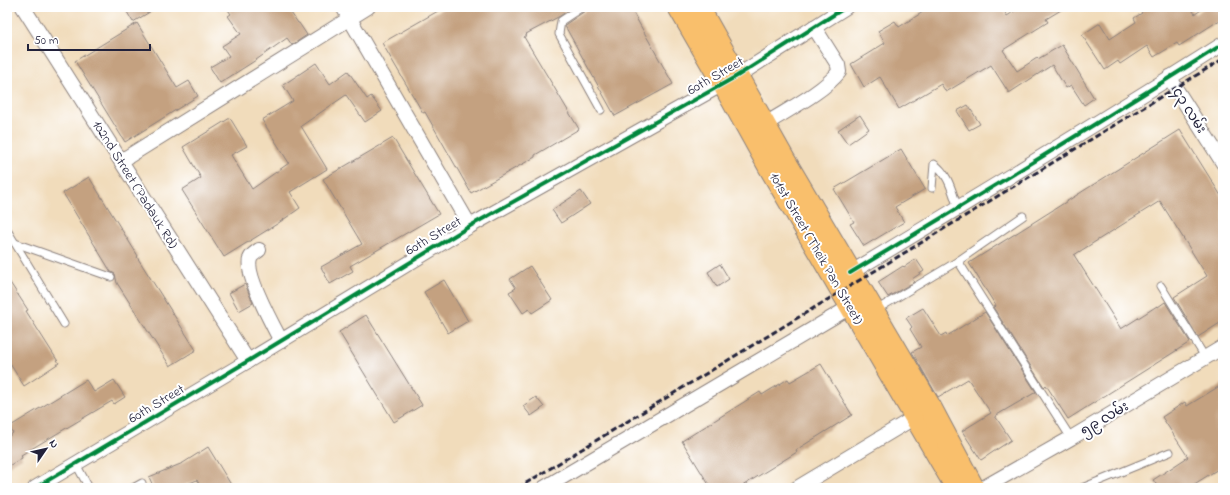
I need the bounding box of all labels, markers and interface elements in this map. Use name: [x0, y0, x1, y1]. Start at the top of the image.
scale bar: [28, 26, 150, 52]
text: 50 m: [34, 32, 58, 50]
street label: 60th Street: [684, 51, 748, 101]
street label: ၄၃ လမ်း: [1166, 83, 1212, 138]
street label: 102nd Street (Padauk Rd): [87, 116, 183, 253]
street label: 101st Street (Theik Pan Street): [763, 169, 868, 329]
street label: 60th Street: [402, 211, 466, 261]
street label: 60th Street: [125, 379, 189, 429]
street label: ၅၉ လမ်း: [1076, 396, 1133, 442]
north arrow: [26, 429, 66, 469]
text: N: [45, 436, 62, 452]

